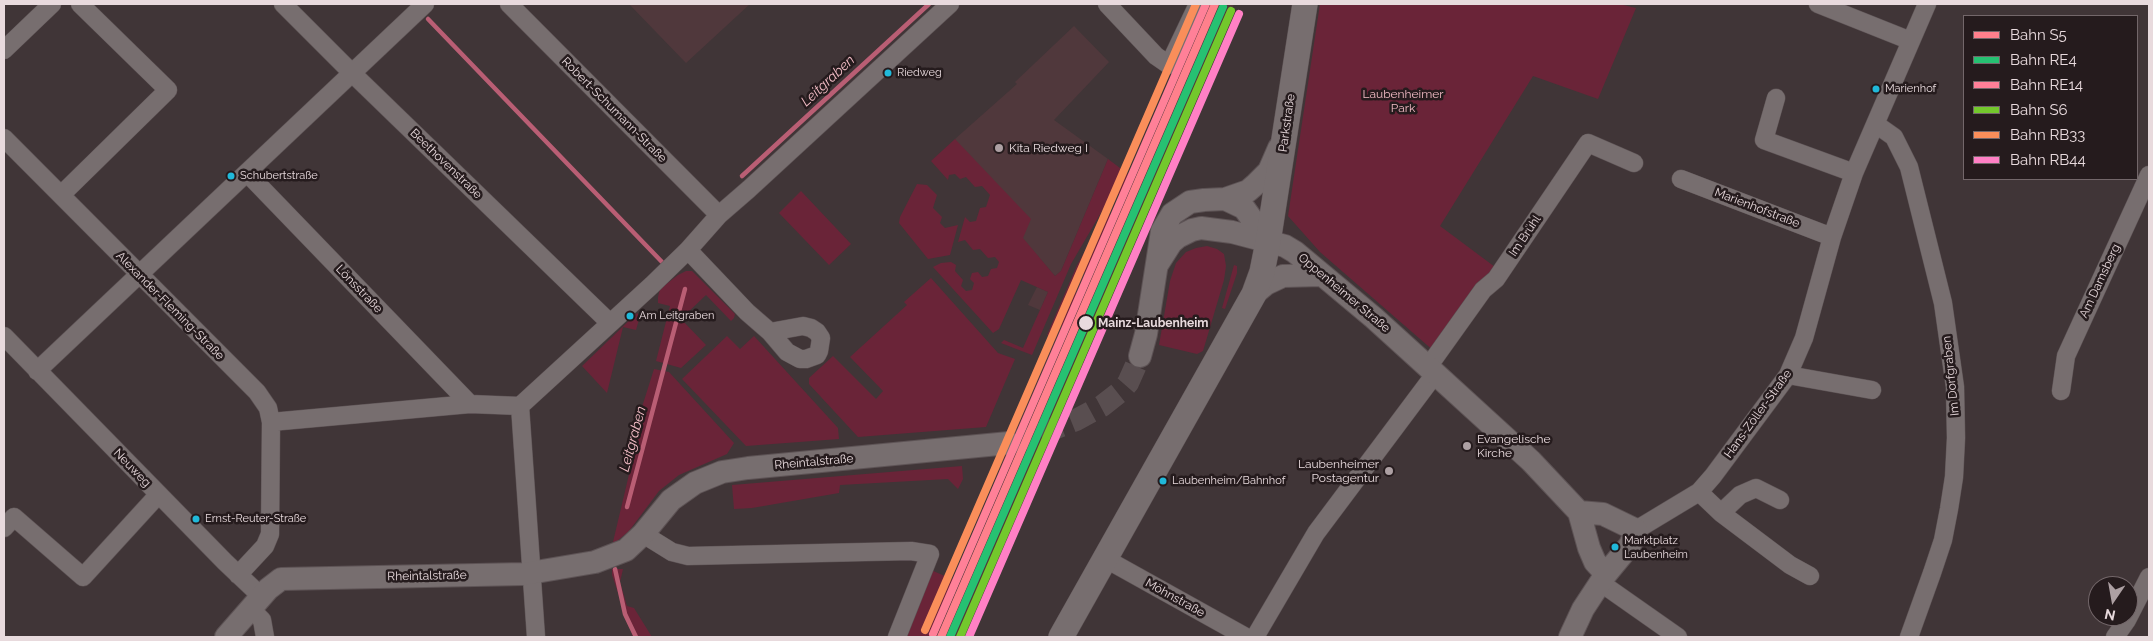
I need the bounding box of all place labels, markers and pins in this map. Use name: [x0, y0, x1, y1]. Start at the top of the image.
place label: Riedweg: [897, 66, 942, 80]
marker: Riedweg: [883, 68, 893, 78]
place label: Marienhof: [1885, 82, 1936, 96]
marker: Marienhof: [1871, 84, 1881, 94]
place label: Kita Riedweg I: [1009, 141, 1088, 155]
marker: Kita Riedweg I: [993, 142, 1005, 154]
place label: Schubertstraße: [240, 169, 318, 183]
marker: Schubertstraße: [226, 171, 236, 181]
place label: Am Leitgraben: [639, 309, 714, 323]
marker: Am Leitgraben: [625, 311, 635, 321]
marker: Mainz-Laubenheim: [1077, 314, 1095, 332]
place label: Mainz-Laubenheim: [1098, 316, 1208, 330]
place label: Evangelische Kirche: [1477, 432, 1551, 460]
marker: Evangelische Kirche: [1461, 440, 1473, 452]
place label: Laubenheimer Postagentur: [1298, 457, 1379, 485]
marker: Laubenheimer Postagentur: [1383, 465, 1395, 477]
place label: Laubenheim/Bahnhof: [1172, 474, 1285, 488]
marker: Laubenheim/Bahnhof: [1158, 476, 1168, 486]
place label: Ernst-Reuter-Straße: [205, 512, 306, 526]
marker: Ernst-Reuter-Straße: [191, 514, 201, 524]
place label: Marktplatz Laubenheim: [1624, 534, 1688, 560]
marker: Marktplatz Laubenheim: [1610, 542, 1620, 552]

